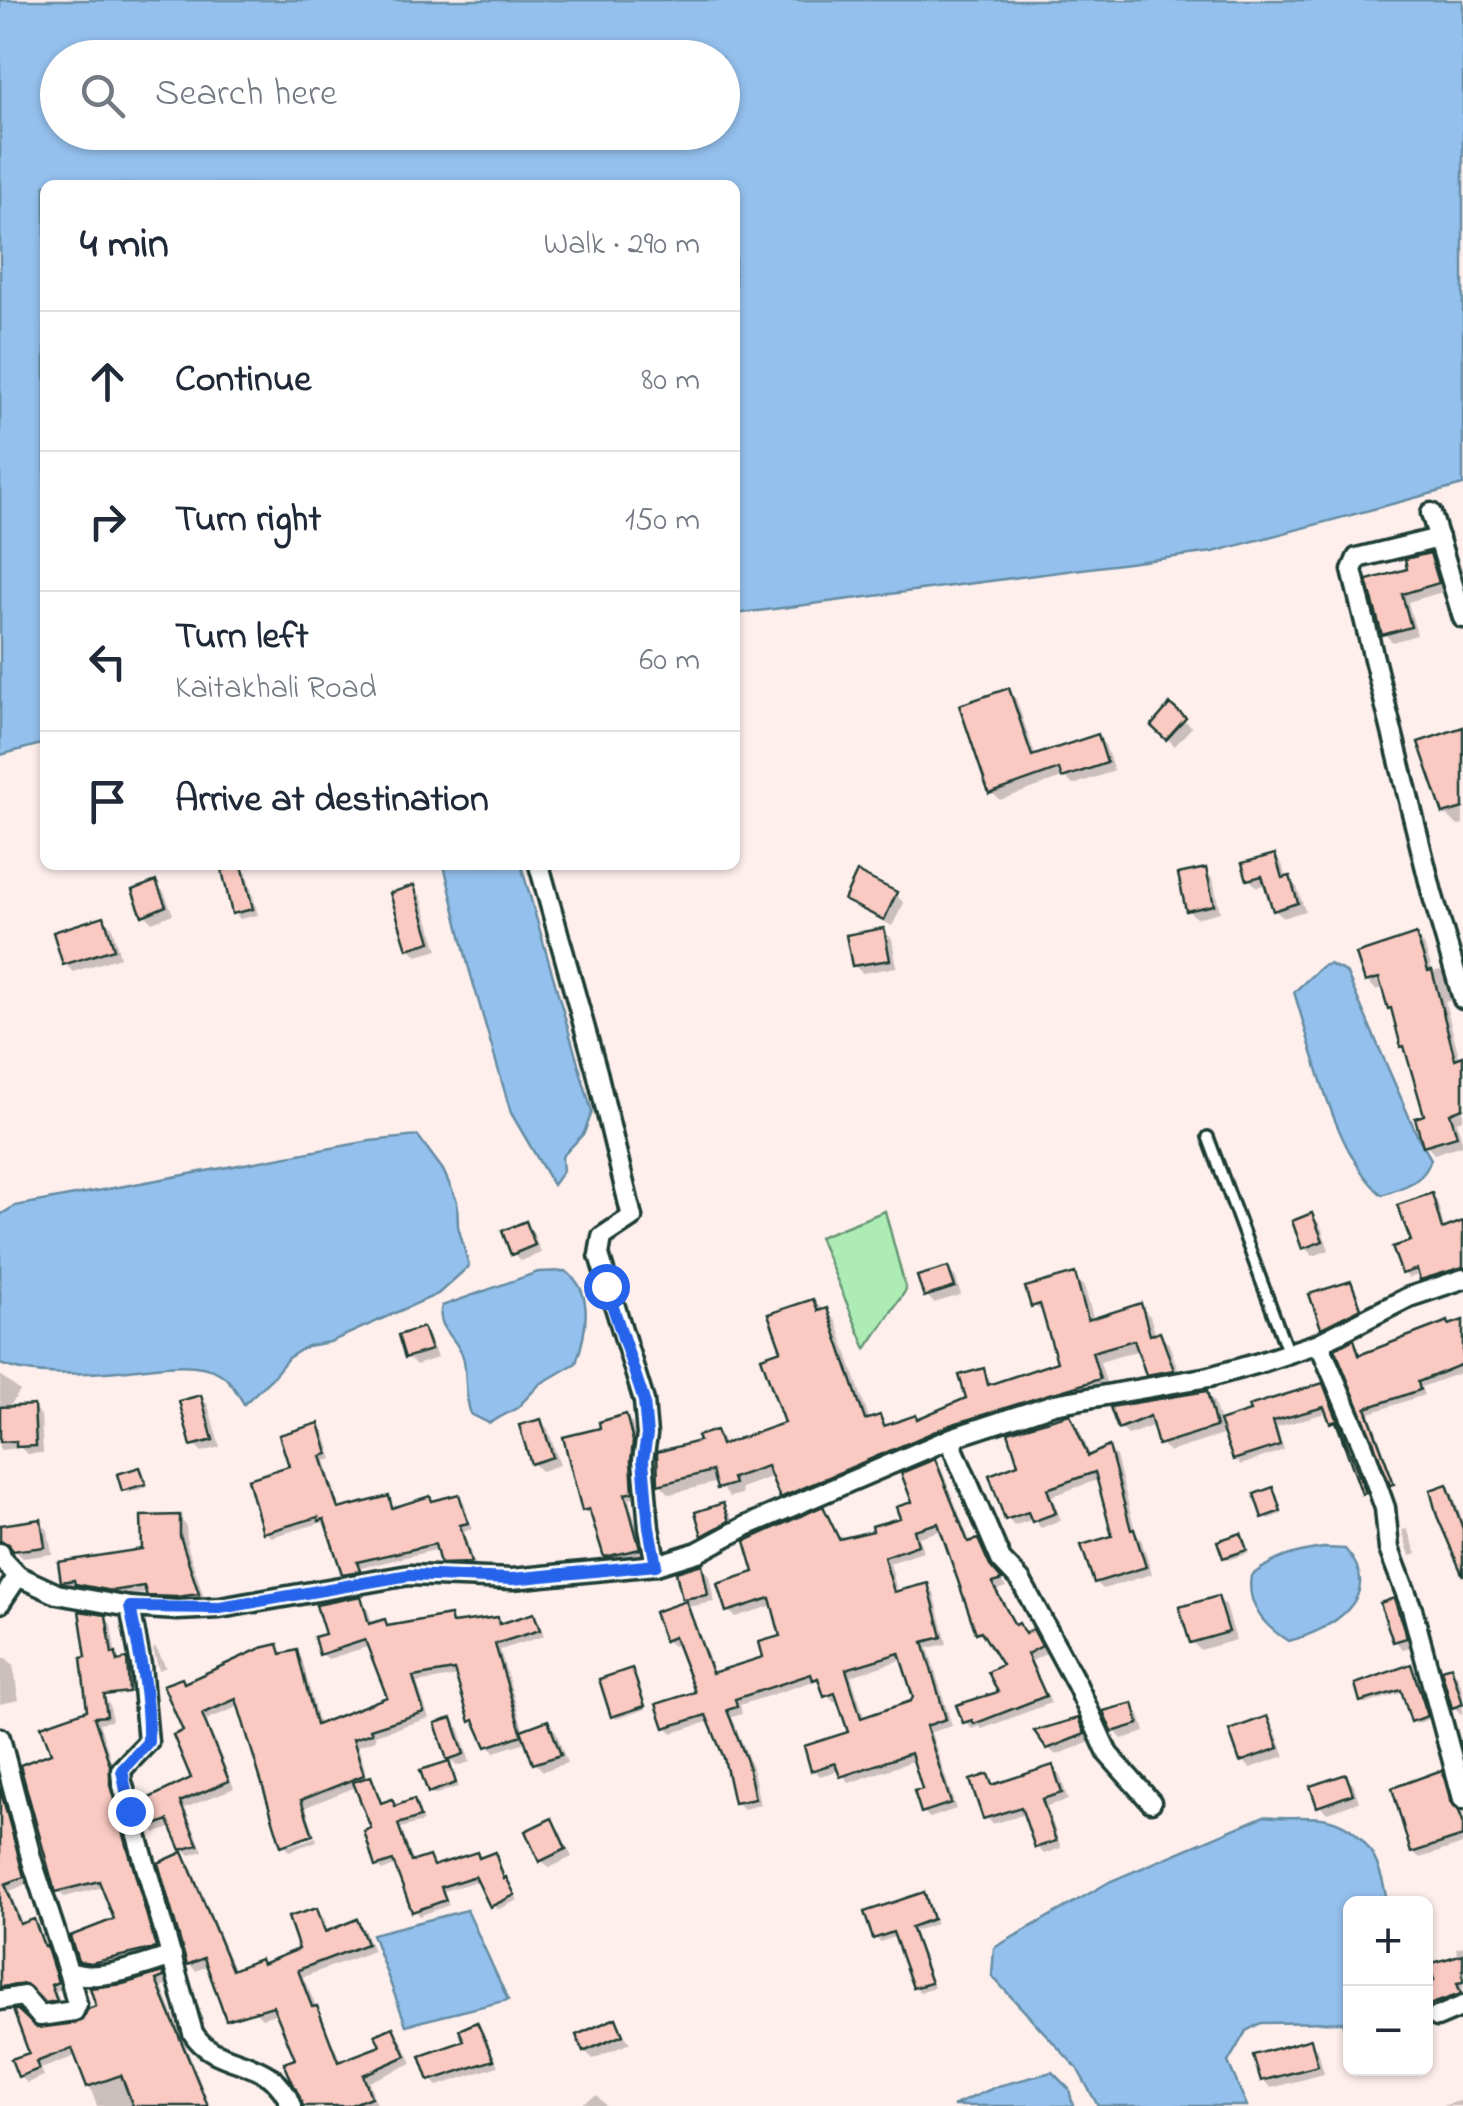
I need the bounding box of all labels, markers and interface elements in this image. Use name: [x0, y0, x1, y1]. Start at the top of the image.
search box: [40, 40, 740, 150]
text: Search here: [155, 67, 337, 123]
icon: search: [75, 68, 130, 123]
text: 4 min: [80, 215, 169, 276]
text: Walk · 290 m: [544, 222, 700, 269]
text: Continue: [175, 353, 311, 409]
icon: ahead: [80, 354, 135, 409]
text: 80 m: [641, 358, 700, 405]
text: Turn right: [175, 493, 321, 549]
icon: right: [80, 494, 135, 549]
text: 150 m: [625, 498, 700, 545]
text: Turn left: [175, 610, 308, 666]
icon: left: [80, 634, 135, 689]
text: 60 m: [639, 638, 700, 685]
text: Kaitakhali Road: [175, 666, 377, 713]
text: Arrive at destination: [175, 773, 489, 829]
icon: arrive: [80, 774, 135, 829]
route start: [584, 1264, 630, 1310]
route end: [108, 1789, 154, 1835]
map controls: [1343, 1896, 1433, 2076]
button: +: [1343, 1896, 1433, 1986]
button: −: [1343, 1986, 1433, 2076]

